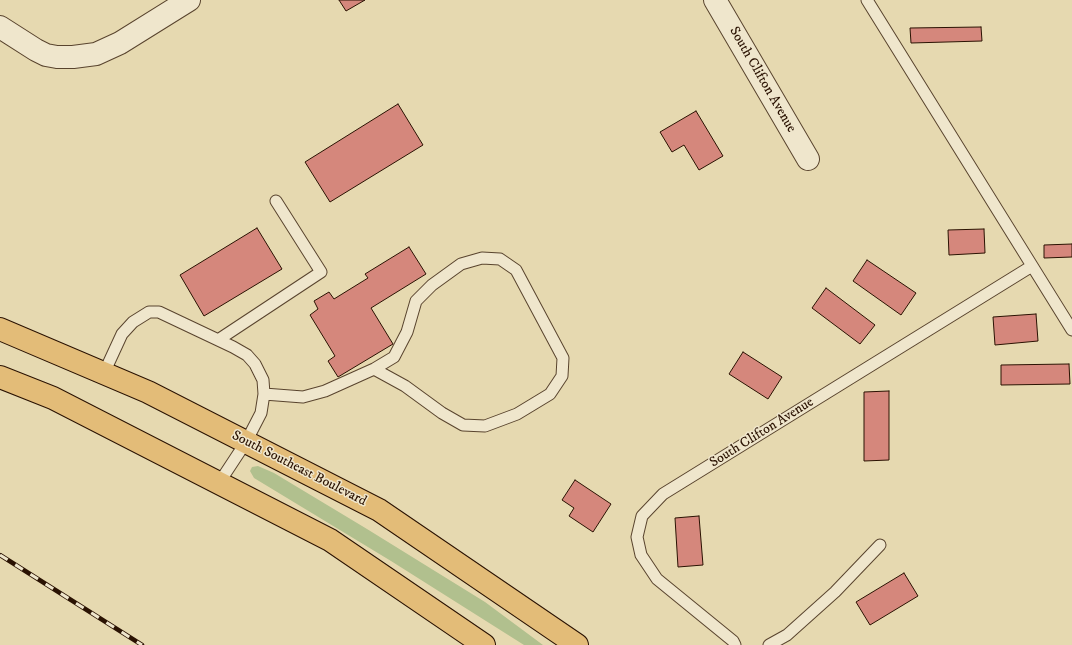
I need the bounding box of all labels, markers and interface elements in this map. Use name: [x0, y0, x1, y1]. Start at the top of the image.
street label: South Clifton Avenue: [725, 24, 799, 136]
street label: South Clifton Avenue: [707, 394, 817, 472]
street label: South Southeast Boulevard: [229, 428, 369, 510]

